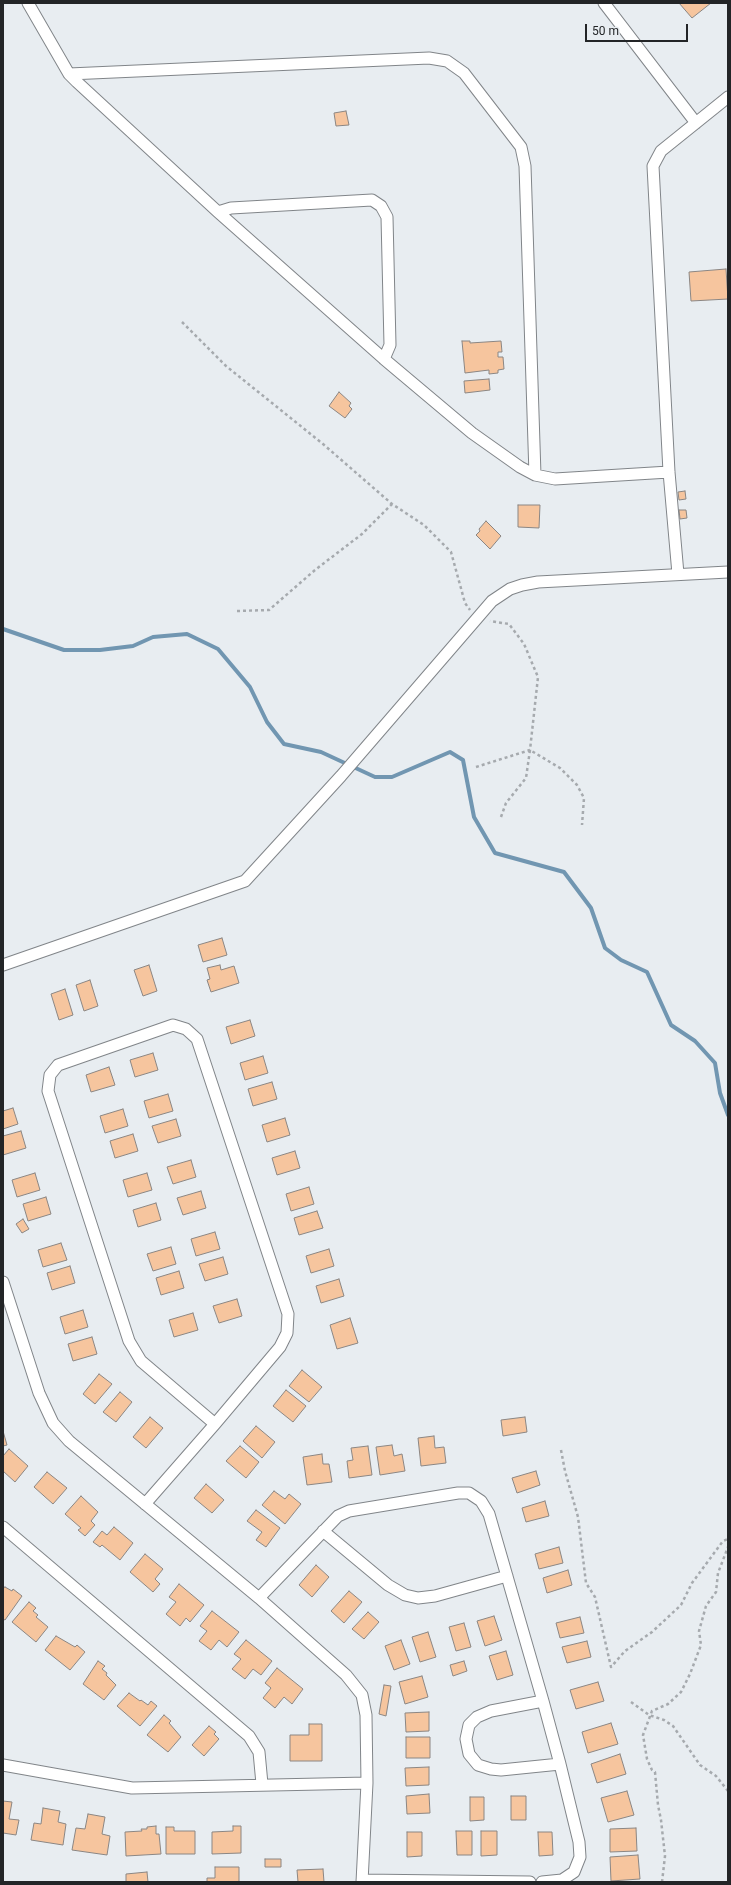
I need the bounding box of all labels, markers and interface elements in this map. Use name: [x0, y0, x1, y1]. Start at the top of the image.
scale bar: [587, 16, 690, 42]
text: 50 m: [592, 24, 619, 38]

